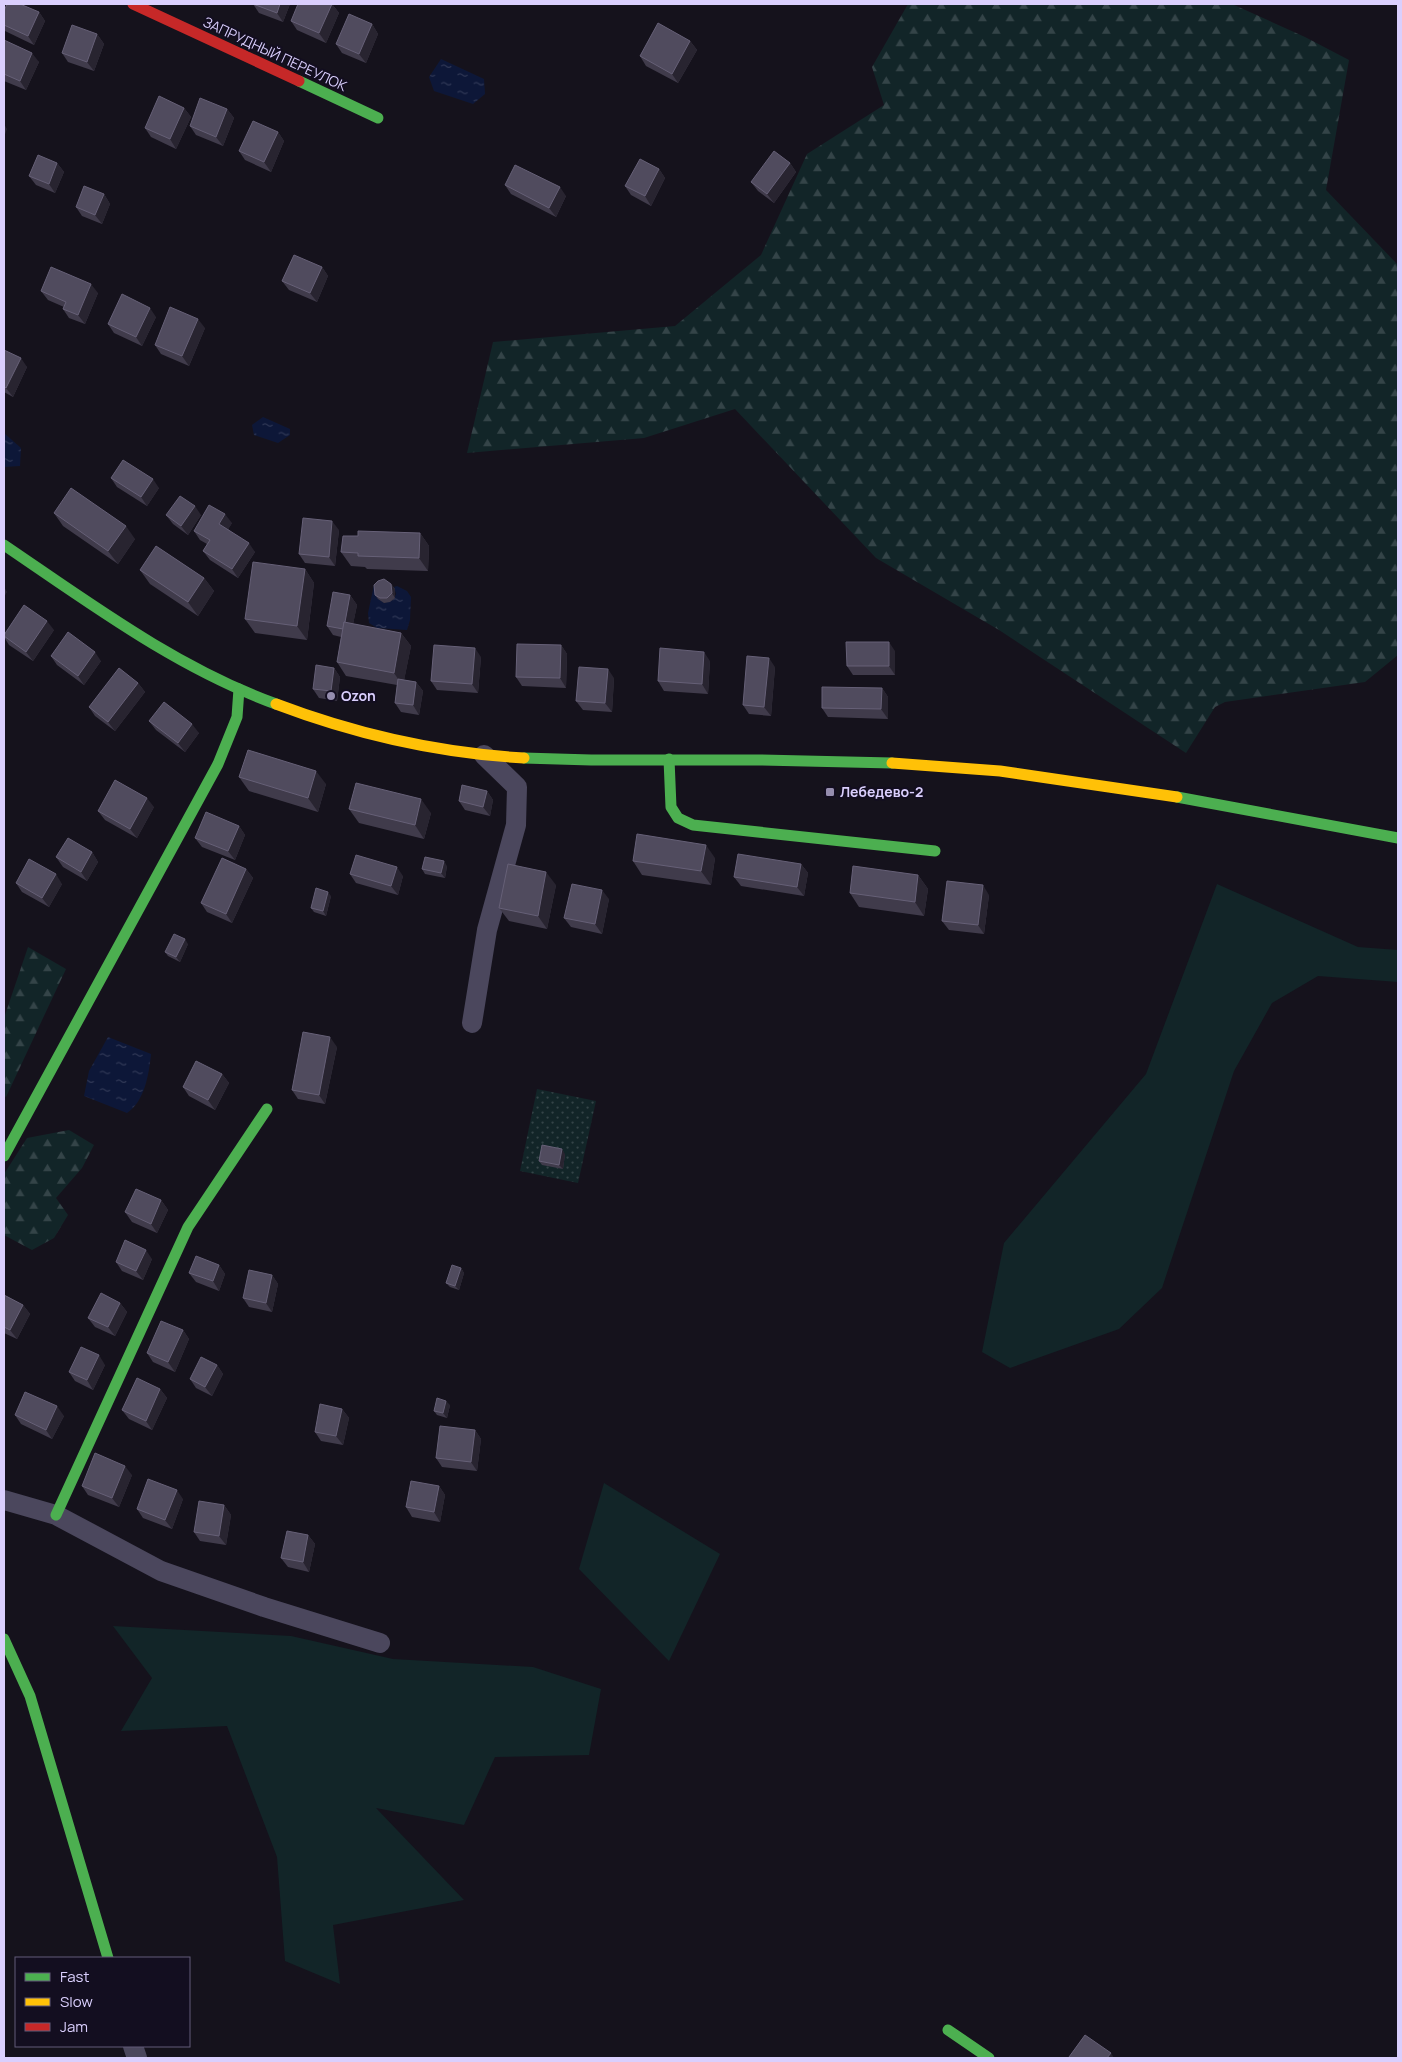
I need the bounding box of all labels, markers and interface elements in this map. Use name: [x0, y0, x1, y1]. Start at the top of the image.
street label: ЗАПРУДНЫЙ ПЕРЕУЛОК: [200, 12, 351, 96]
place label: Ozon: [341, 686, 376, 705]
marker: Ozon: [325, 690, 337, 702]
place label: Лебедево-2: [840, 782, 923, 801]
marker: Лебедево-2: [824, 786, 836, 798]
legend: [15, 1957, 190, 2047]
text: Fast: [60, 1966, 89, 1987]
text: Slow: [60, 1991, 93, 2012]
text: Jam: [60, 2016, 88, 2037]

